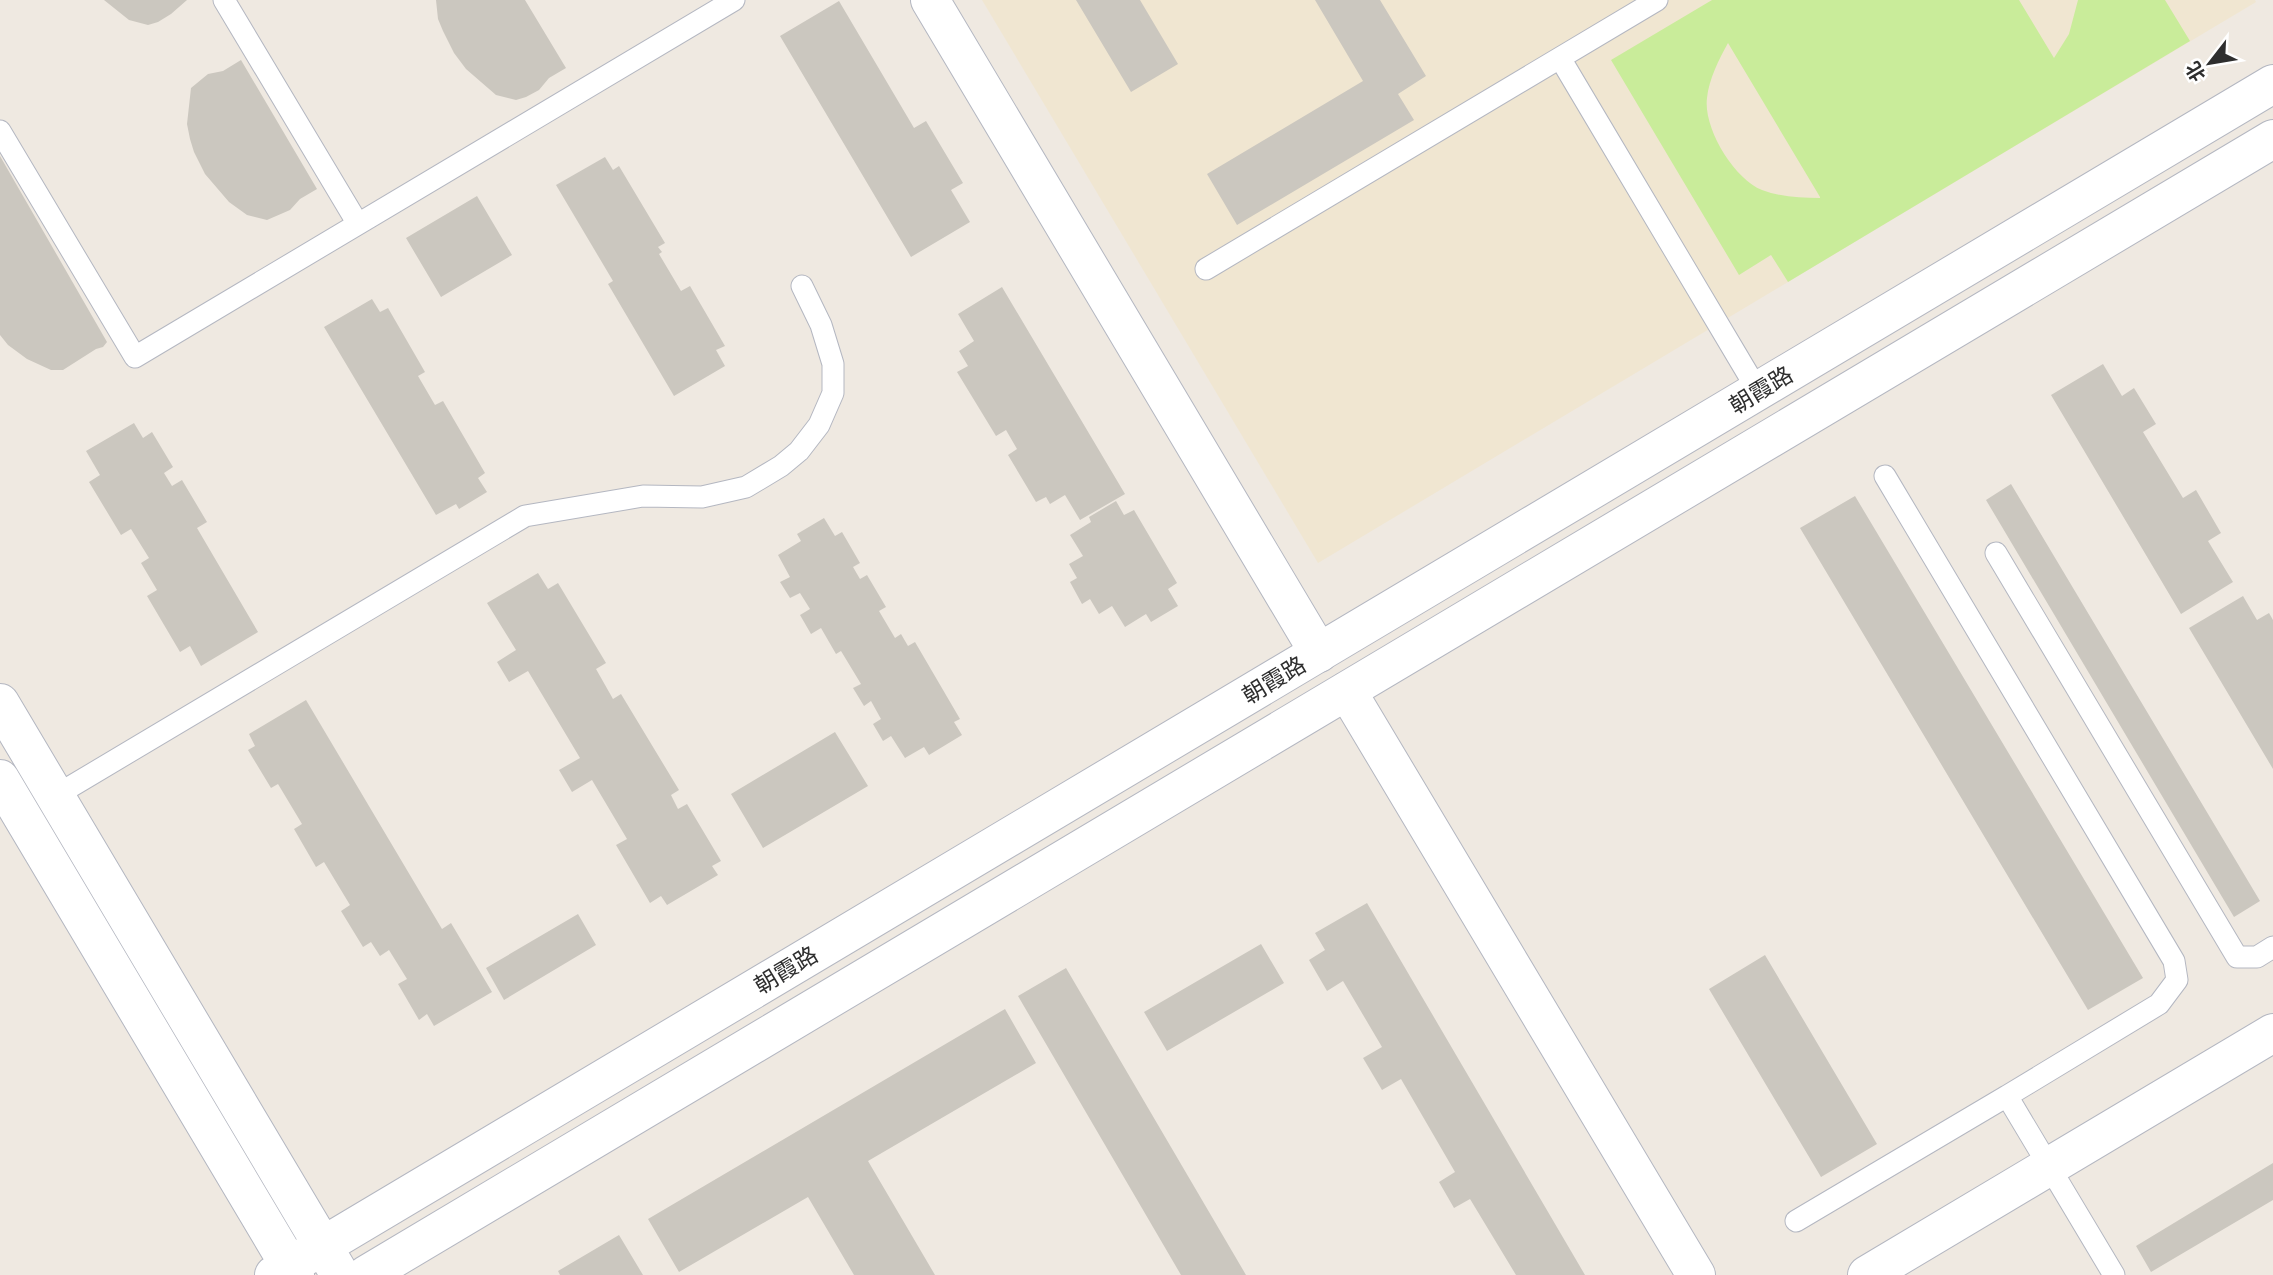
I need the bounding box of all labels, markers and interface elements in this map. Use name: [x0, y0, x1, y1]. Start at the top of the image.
north arrow: [2175, 28, 2245, 98]
text: 北: [2182, 57, 2211, 85]
street label: 朝霞路: [1725, 361, 1798, 421]
street label: 朝霞路: [1238, 651, 1311, 711]
street label: 朝霞路: [750, 941, 823, 1001]

